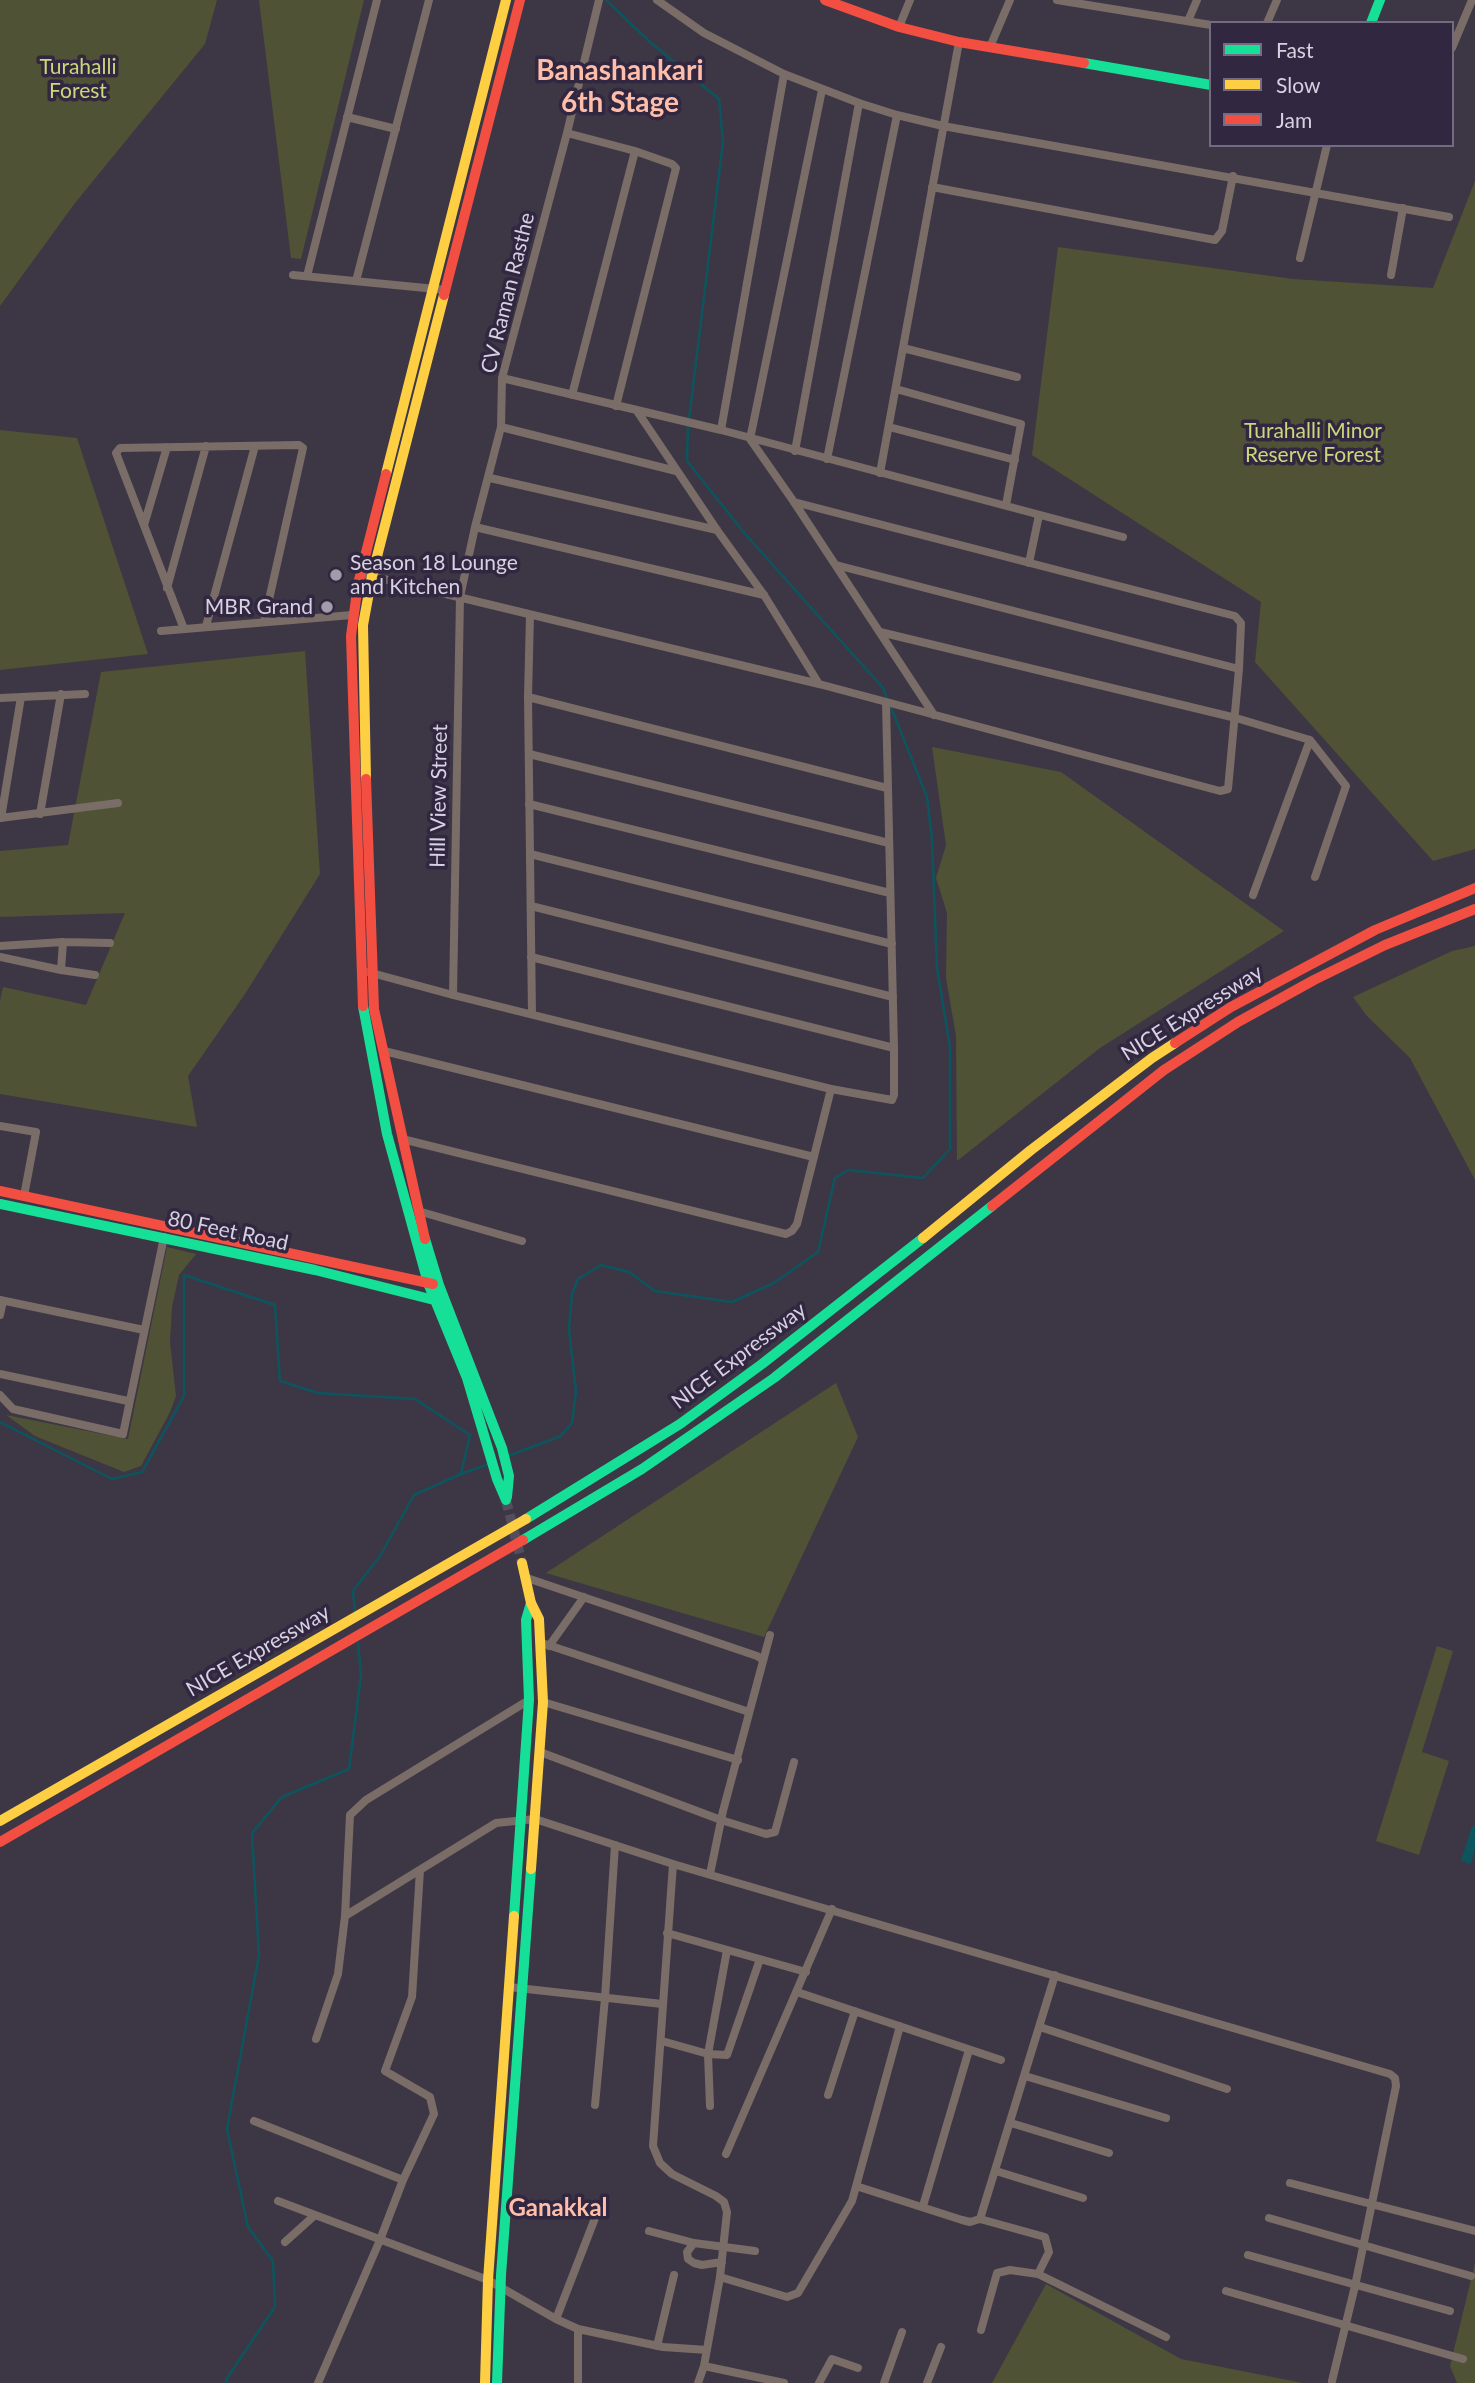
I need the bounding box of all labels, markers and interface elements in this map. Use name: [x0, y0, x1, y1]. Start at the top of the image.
legend: [1209, 21, 1454, 147]
text: Fast: [1276, 37, 1313, 62]
park label: Turahalli Forest: [40, 54, 116, 104]
district label: Banashankari 6th Stage: [536, 54, 704, 120]
text: Slow: [1276, 72, 1320, 97]
text: Jam: [1276, 107, 1312, 132]
street label: CV Raman Rasthe: [476, 210, 540, 376]
park label: Turahalli Minor Reserve Forest: [1244, 418, 1382, 468]
place label: Season 18 Lounge and Kitchen: [350, 550, 518, 600]
marker: Season 18 Lounge and Kitchen: [328, 567, 344, 583]
place label: MBR Grand: [205, 594, 313, 620]
marker: MBR Grand: [319, 599, 335, 615]
street label: Hill View Street: [425, 724, 453, 868]
street label: NICE Expressway: [1117, 959, 1267, 1067]
street label: 80 Feet Road: [166, 1206, 290, 1256]
street label: NICE Expressway: [667, 1297, 811, 1415]
street label: NICE Expressway: [182, 1600, 334, 1702]
district label: Ganakkal: [508, 2194, 608, 2222]

